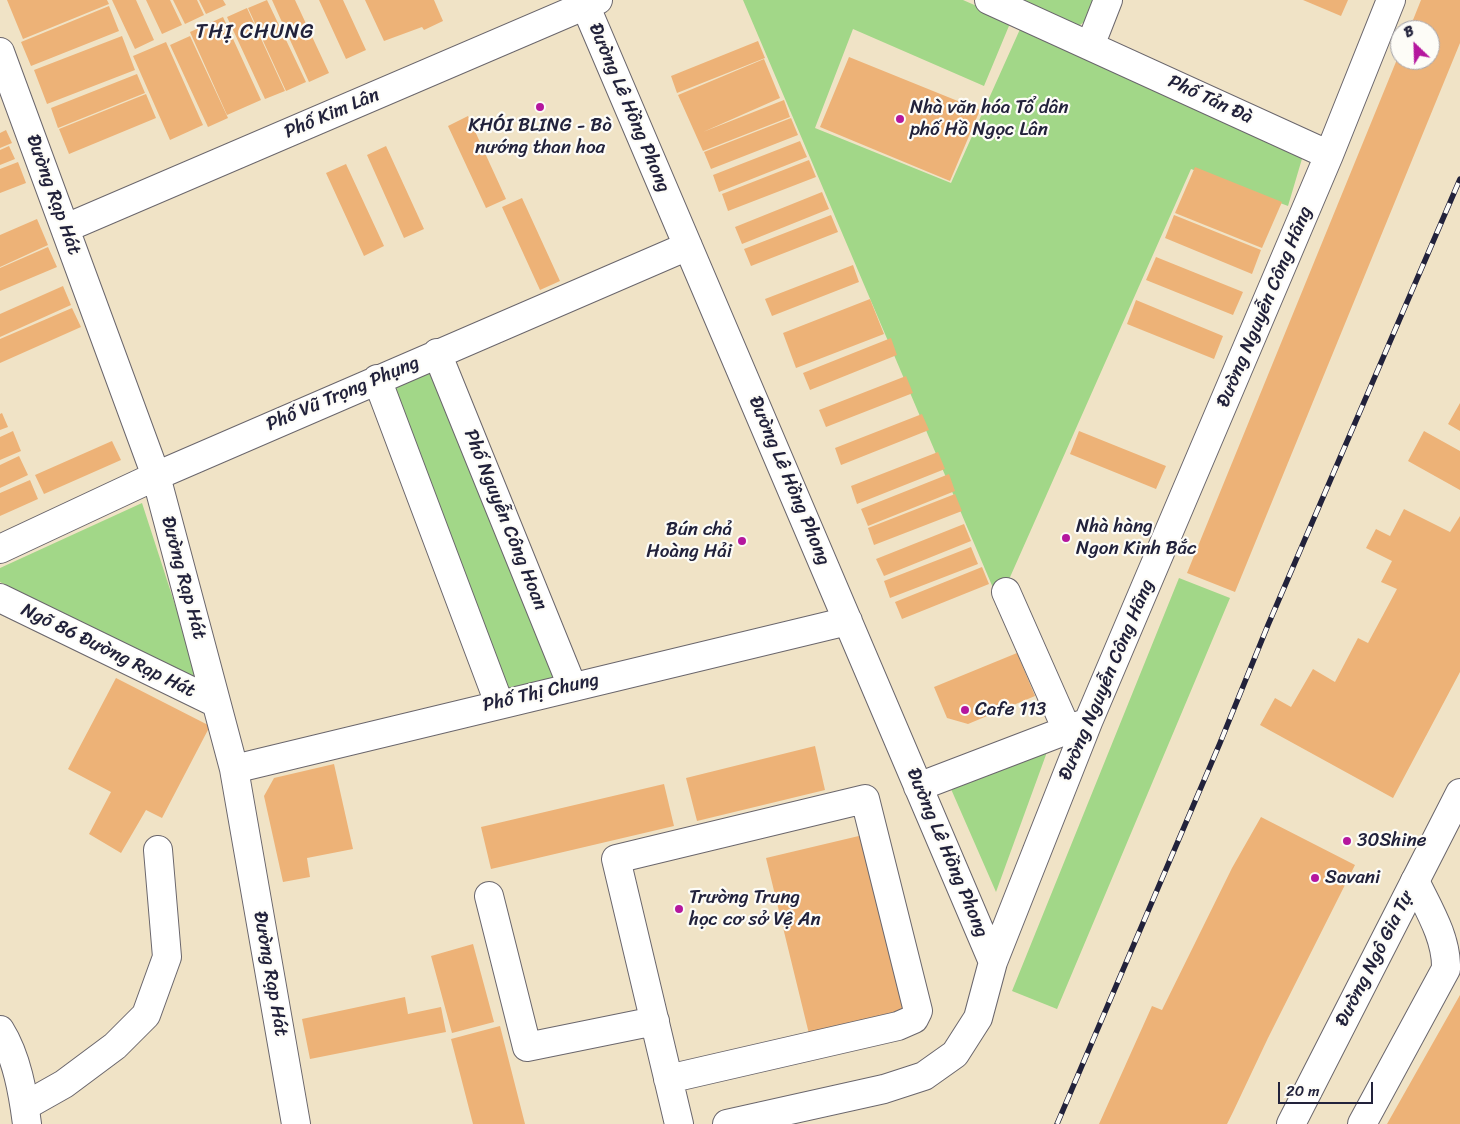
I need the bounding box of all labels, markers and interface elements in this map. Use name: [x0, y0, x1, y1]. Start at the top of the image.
text: B: [1400, 19, 1418, 45]
district label: THỊ CHUNG: [194, 20, 316, 46]
street label: Đường Lê Hồng Phong: [583, 20, 675, 196]
north arrow: [1390, 20, 1440, 70]
street label: Phố Tản Đà: [1164, 71, 1256, 129]
street label: Phố Kim Lân: [281, 84, 383, 144]
place label: Nhà văn hóa Tổ dân phố Hồ Ngọc Lân: [910, 97, 1068, 141]
marker: KHÓI BLING - Bò nướng than hoa: [534, 101, 546, 113]
marker: Nhà văn hóa Tổ dân phố Hồ Ngọc Lân: [894, 113, 906, 125]
place label: KHÓI BLING - Bò nướng than hoa: [468, 115, 612, 159]
street label: Đường Rạp Hát: [21, 132, 85, 258]
street label: Đường Nguyễn Công Hãng: [1212, 203, 1318, 411]
street label: Phố Vũ Trọng Phụng: [263, 351, 423, 437]
street label: Đường Lê Hồng Phong: [743, 393, 835, 569]
street label: Phố Nguyễn Công Hoan: [458, 426, 552, 614]
street label: Đường Rạp Hát: [156, 514, 210, 642]
place label: Nhà hàng Ngon Kinh Bắc: [1076, 516, 1197, 560]
place label: Bún chả Hoàng Hải: [646, 519, 732, 563]
marker: Nhà hàng Ngon Kinh Bắc: [1060, 532, 1072, 544]
marker: Bún chả Hoàng Hải: [736, 535, 748, 547]
street label: Đường Nguyễn Công Hãng: [1054, 576, 1160, 784]
street label: Ngõ 86 Đường Rạp Hát: [17, 599, 199, 703]
street label: Phố Thị Chung: [481, 669, 601, 717]
place label: Cafe 113: [975, 699, 1046, 721]
marker: Cafe 113: [959, 704, 971, 716]
street label: Đường Lê Hồng Phong: [901, 765, 993, 941]
place label: 30Shine: [1357, 830, 1427, 852]
marker: 30Shine: [1341, 835, 1353, 847]
place label: Savani: [1325, 867, 1380, 889]
marker: Savani: [1309, 872, 1321, 884]
place label: Trường Trung học cơ sở Vệ An: [689, 887, 821, 931]
street label: Đường Ngô Gia Tự: [1331, 888, 1419, 1030]
marker: Trường Trung học cơ sở Vệ An: [673, 903, 685, 915]
street label: Đường Rạp Hát: [248, 910, 292, 1038]
scale bar: [1280, 1072, 1375, 1104]
text: 20 m: [1286, 1078, 1320, 1104]

